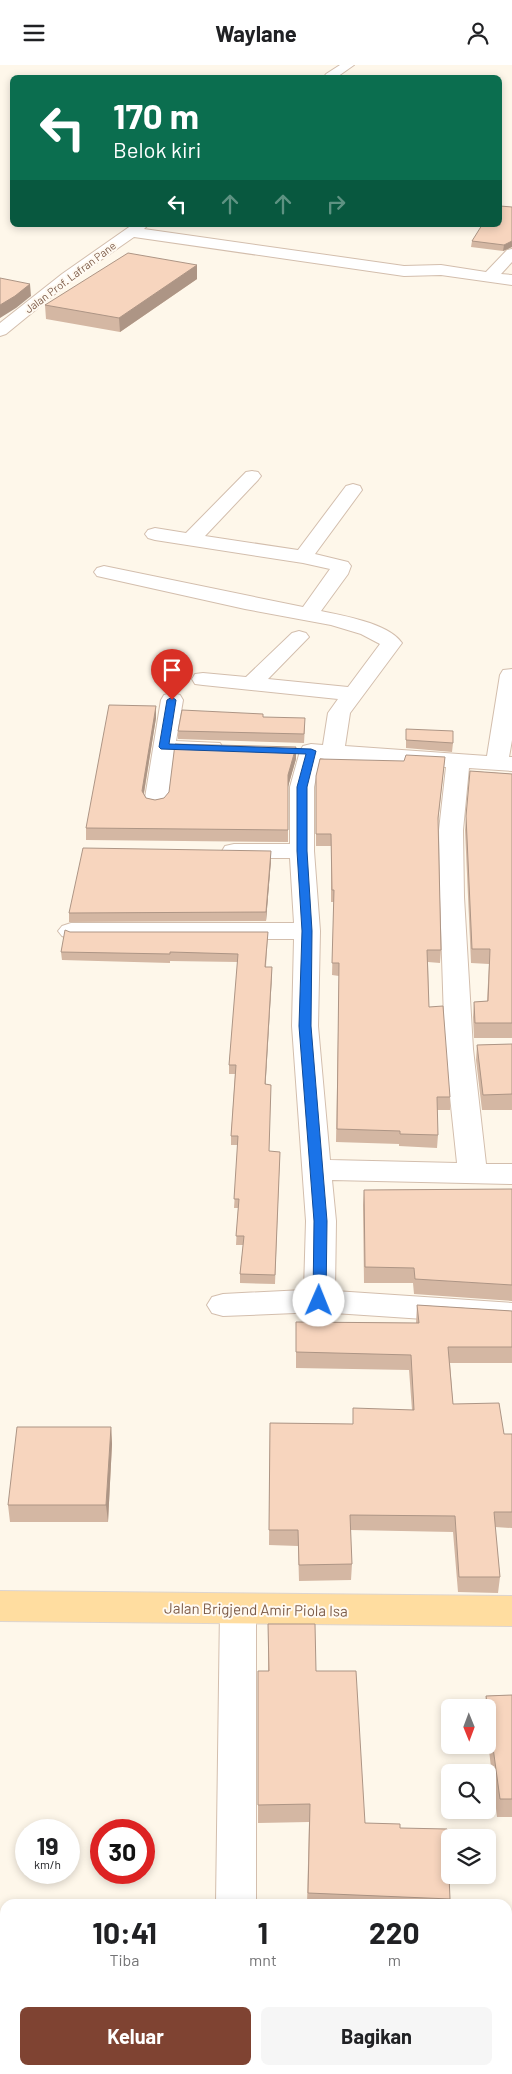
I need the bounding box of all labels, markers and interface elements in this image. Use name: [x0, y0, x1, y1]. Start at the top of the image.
icon: menu: [20, 19, 48, 47]
icon: person: [464, 19, 492, 47]
text: Waylane: [215, 20, 297, 46]
text: 170 m: [113, 94, 199, 136]
icon: left: [30, 95, 95, 160]
text: Belok kiri: [113, 136, 201, 162]
icon: left: [163, 190, 191, 218]
icon: ahead: [216, 190, 244, 218]
icon: ahead: [269, 190, 297, 218]
icon: right: [322, 190, 350, 218]
street label: Jalan Prof. Lafran Pane: [22, 238, 118, 315]
pin: [151, 649, 193, 700]
icon: arrive: [158, 656, 186, 684]
position arrow: [292, 1274, 344, 1326]
street label: Jalan Brigjend Amir Piola Isa: [164, 1598, 348, 1620]
north arrow: [441, 1699, 496, 1754]
map controls: [441, 1699, 496, 1884]
button: search: [441, 1764, 496, 1819]
speed limit sign: 30: [90, 1819, 155, 1884]
button: layers: [441, 1829, 496, 1884]
text: 19: [36, 1830, 59, 1860]
text: km/h: [34, 1857, 61, 1871]
text: 10:41: [92, 1914, 157, 1950]
text: 1: [258, 1914, 268, 1950]
text: 220: [369, 1914, 420, 1950]
text: Tiba: [110, 1950, 139, 1969]
text: mnt: [249, 1950, 277, 1969]
text: m: [388, 1950, 401, 1969]
button: Keluar: [20, 2007, 251, 2065]
button: Bagikan: [261, 2007, 492, 2065]

